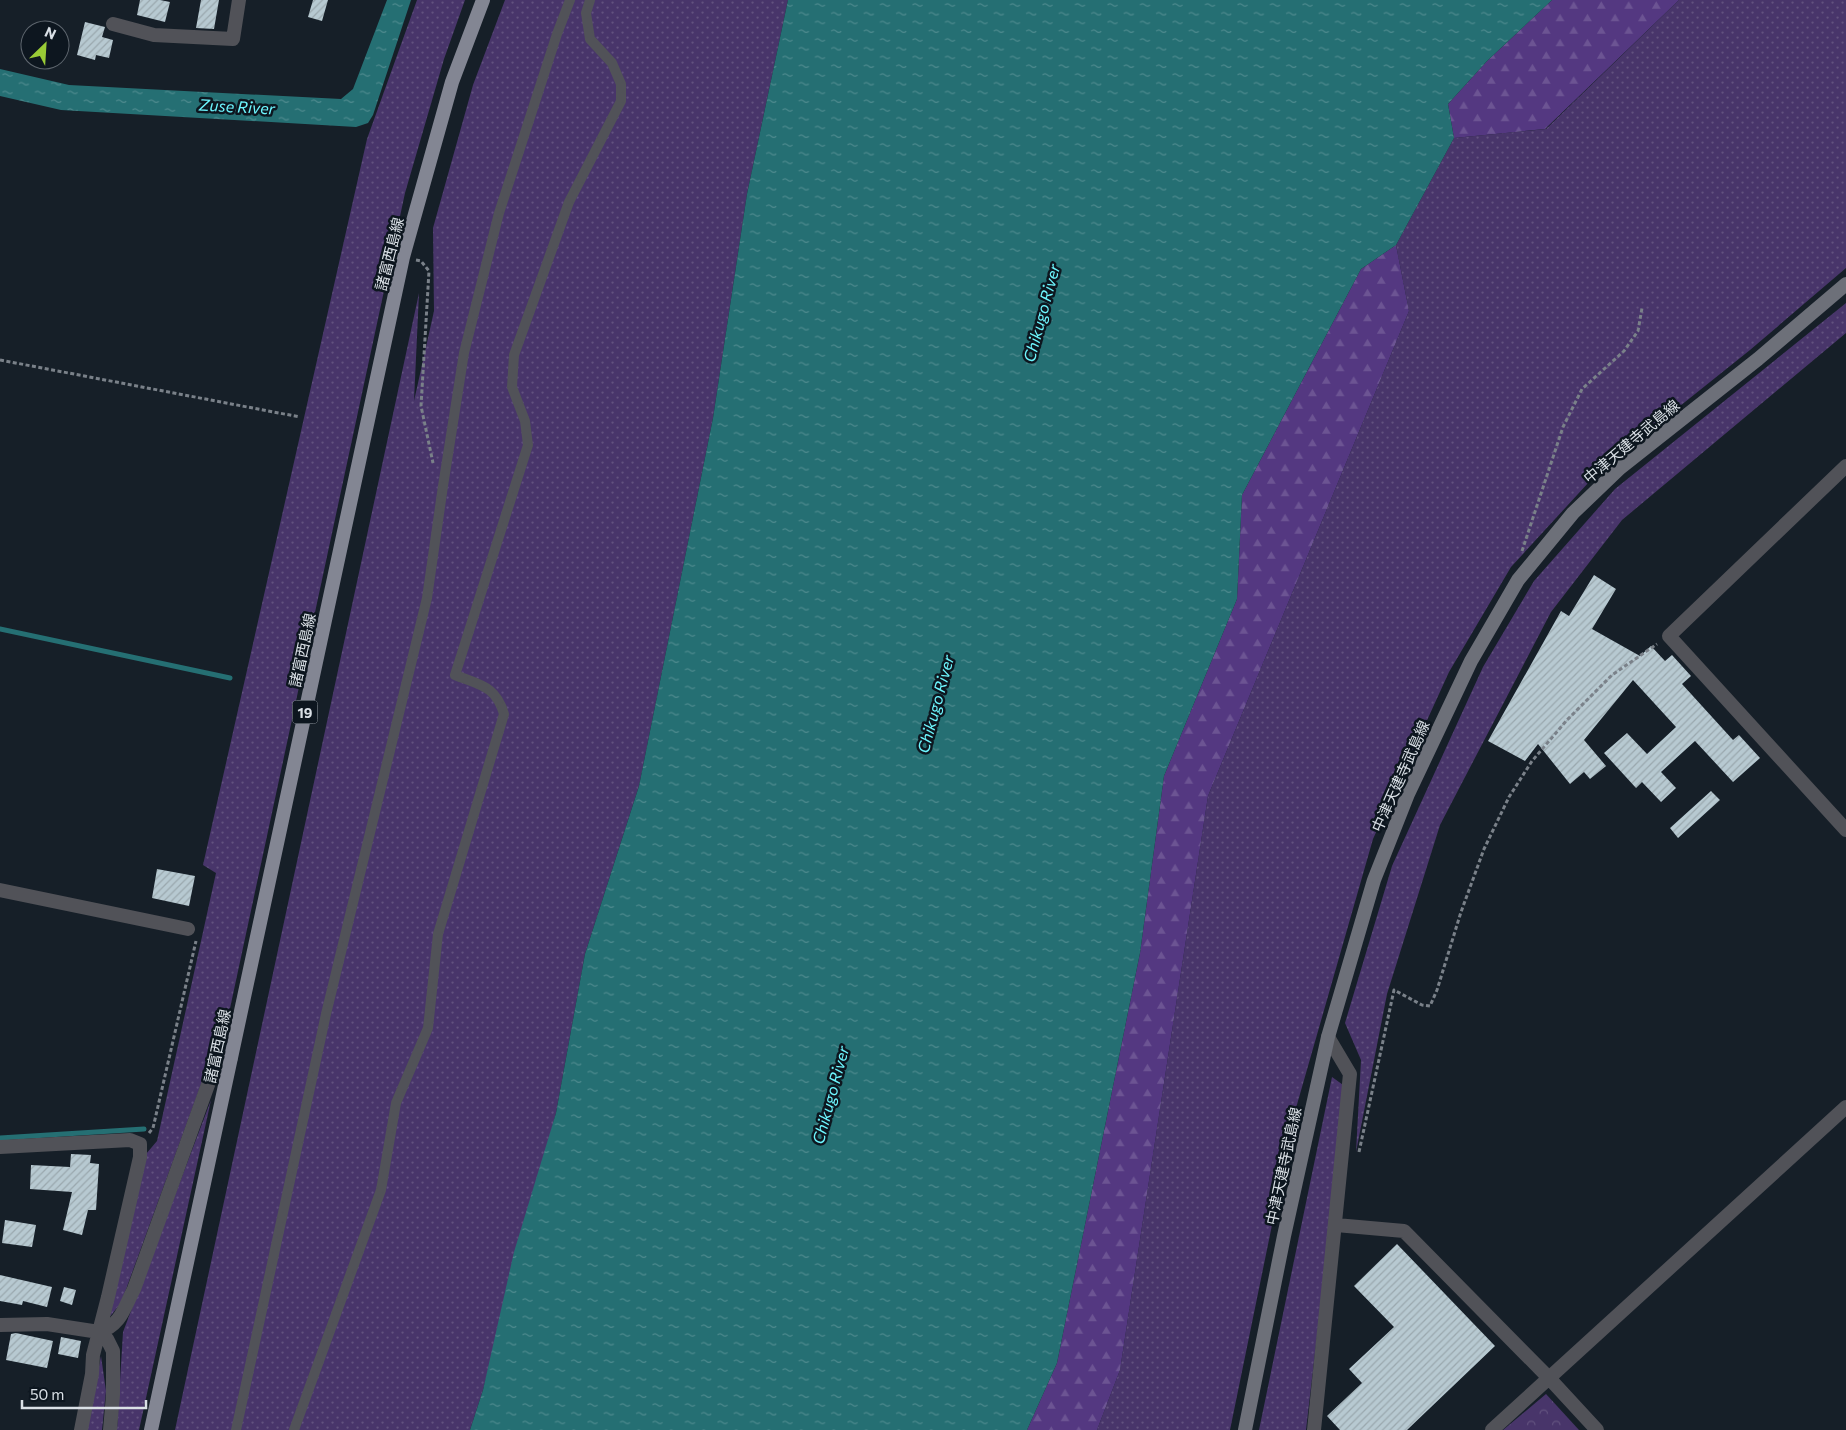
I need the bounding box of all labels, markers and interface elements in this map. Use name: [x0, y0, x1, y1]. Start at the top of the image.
north arrow: [20, 20, 70, 70]
text: N: [42, 23, 59, 43]
water label: Zuse River: [197, 94, 276, 118]
street label: 諸富西島線: [371, 215, 407, 293]
water label: Chikugo River: [1019, 261, 1063, 364]
street label: 中津天建寺武島線: [1579, 396, 1683, 486]
street label: 諸富西島線: [285, 611, 319, 689]
water label: Chikugo River: [913, 652, 957, 755]
road number: 19: [292, 700, 318, 724]
street label: 中津天建寺武島線: [1367, 718, 1433, 834]
street label: 諸富西島線: [200, 1007, 234, 1085]
water label: Chikugo River: [808, 1043, 852, 1146]
street label: 中津天建寺武島線: [1262, 1105, 1304, 1227]
scale bar: [22, 1378, 146, 1410]
text: 50 m: [30, 1385, 64, 1403]

